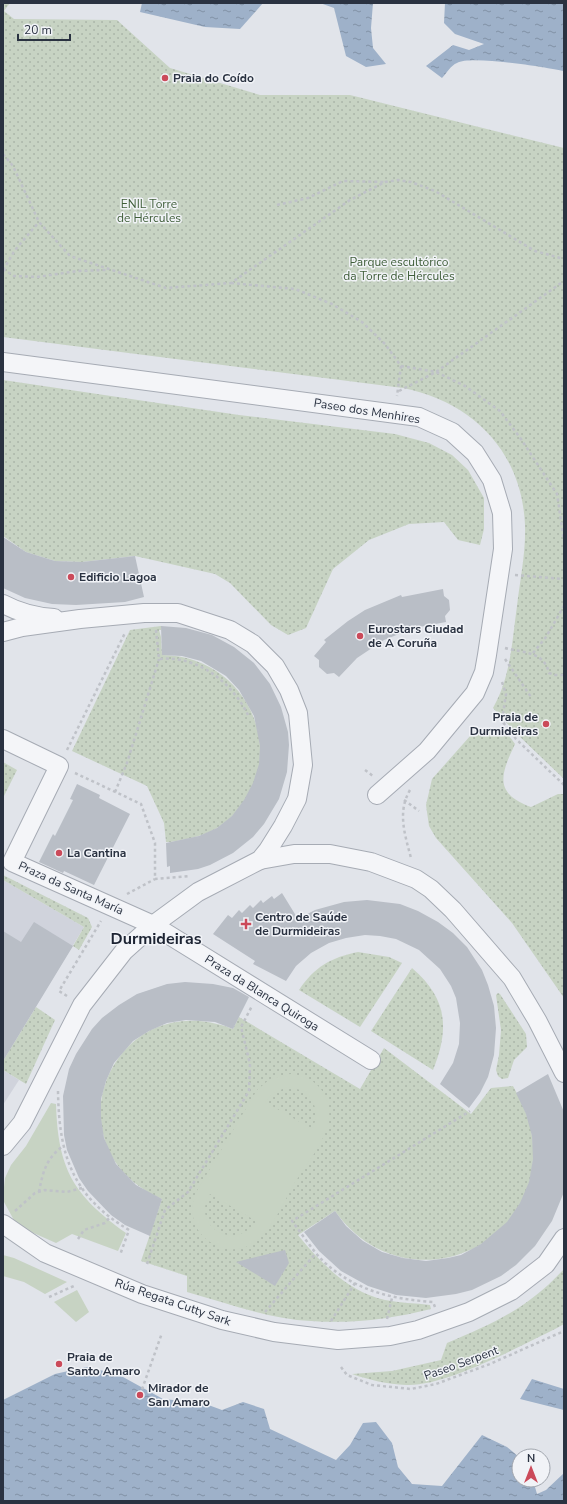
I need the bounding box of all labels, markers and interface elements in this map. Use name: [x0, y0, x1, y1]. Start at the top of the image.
scale bar: [18, 16, 70, 42]
text: 20 m: [24, 22, 52, 38]
place label: Praia do Coído: [173, 70, 254, 86]
marker: Praia do Coído: [160, 73, 170, 83]
park label: ENIL Torre de Hércules: [117, 196, 181, 226]
park label: Parque escultórico da Torre de Hércules: [343, 254, 455, 284]
street label: Paseo dos Menhires: [313, 395, 422, 427]
place label: Edificio Lagoa: [79, 569, 157, 585]
marker: Edificio Lagoa: [66, 572, 76, 582]
place label: Eurostars Ciudad de A Coruña: [368, 621, 463, 651]
marker: Eurostars Ciudad de A Coruña: [355, 631, 365, 641]
place label: Praia de Durmideiras: [470, 709, 538, 739]
marker: Praia de Durmideiras: [541, 719, 551, 729]
place label: La Cantina: [67, 845, 126, 861]
marker: La Cantina: [54, 848, 64, 858]
street label: Praza da Santa María: [16, 858, 126, 918]
place label: Centro de Saúde de Durmideiras: [255, 909, 348, 939]
marker: Centro de Saúde de Durmideiras: [240, 918, 252, 930]
district label: Durmideiras: [111, 928, 202, 950]
street label: Praza da Blanca Quiroga: [202, 951, 322, 1035]
street label: Rúa Regata Cutty Sark: [113, 1275, 234, 1330]
street label: Paseo Serpent: [422, 1342, 501, 1384]
place label: Praia de Santo Amaro: [67, 1349, 140, 1379]
marker: Praia de Santo Amaro: [54, 1359, 64, 1369]
place label: Mirador de San Amaro: [148, 1380, 210, 1410]
marker: Mirador de San Amaro: [135, 1390, 145, 1400]
north arrow: [511, 1448, 551, 1488]
text: N: [527, 1451, 535, 1466]

